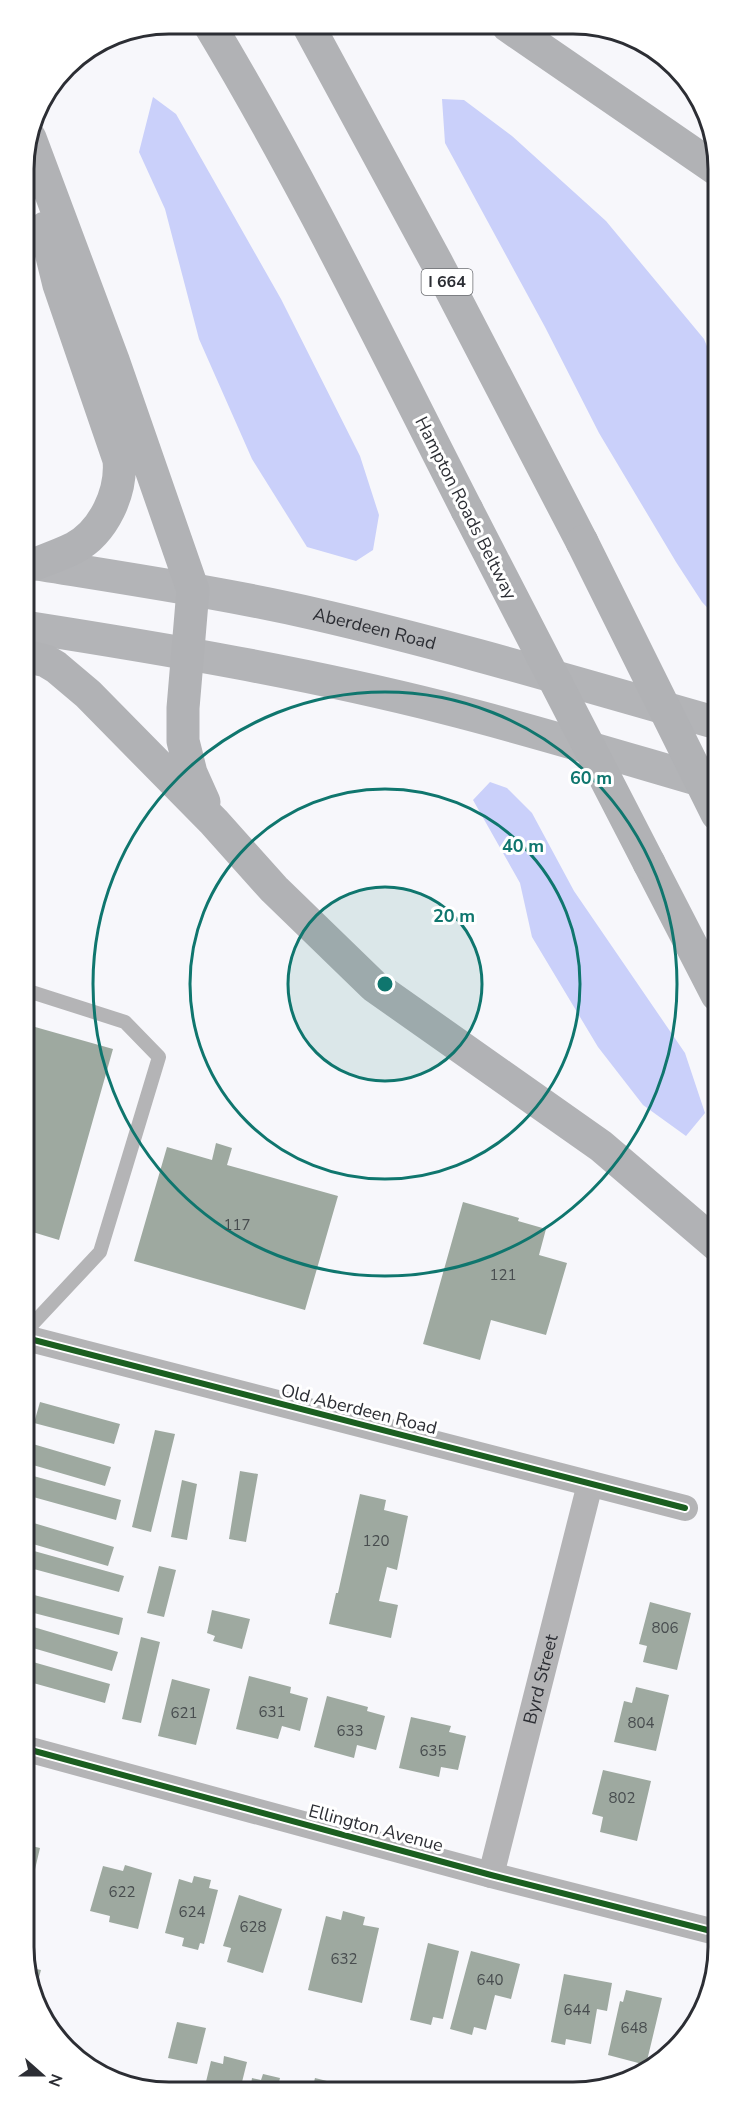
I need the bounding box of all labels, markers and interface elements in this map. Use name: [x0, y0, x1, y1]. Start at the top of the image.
road number: I 664: [422, 269, 472, 295]
street label: Hampton Roads Beltway: [409, 412, 523, 604]
street label: Aberdeen Road: [311, 602, 439, 656]
text: 60 m: [570, 766, 612, 790]
text: 40 m: [502, 834, 544, 858]
text: 20 m: [433, 904, 475, 928]
centre of rings: [375, 974, 395, 994]
house number: 117: [223, 1215, 251, 1235]
house number: 121: [489, 1265, 517, 1285]
street label: Old Aberdeen Road: [278, 1378, 440, 1440]
house number: 120: [362, 1531, 390, 1551]
house number: 806: [651, 1618, 679, 1638]
street label: Byrd Street: [518, 1631, 564, 1727]
house number: 631: [258, 1702, 286, 1722]
house number: 621: [170, 1703, 198, 1723]
house number: 804: [627, 1713, 655, 1733]
house number: 633: [336, 1721, 364, 1741]
house number: 635: [419, 1741, 447, 1761]
house number: 802: [608, 1788, 636, 1808]
street label: Ellington Avenue: [306, 1798, 446, 1858]
house number: 622: [108, 1882, 136, 1902]
house number: 624: [178, 1902, 206, 1922]
house number: 628: [239, 1917, 267, 1937]
house number: 632: [330, 1949, 358, 1969]
house number: 640: [476, 1970, 504, 1990]
house number: 644: [563, 2000, 591, 2020]
house number: 648: [620, 2018, 648, 2038]
north arrow: [12, 2045, 72, 2105]
text: N: [43, 2070, 67, 2090]

